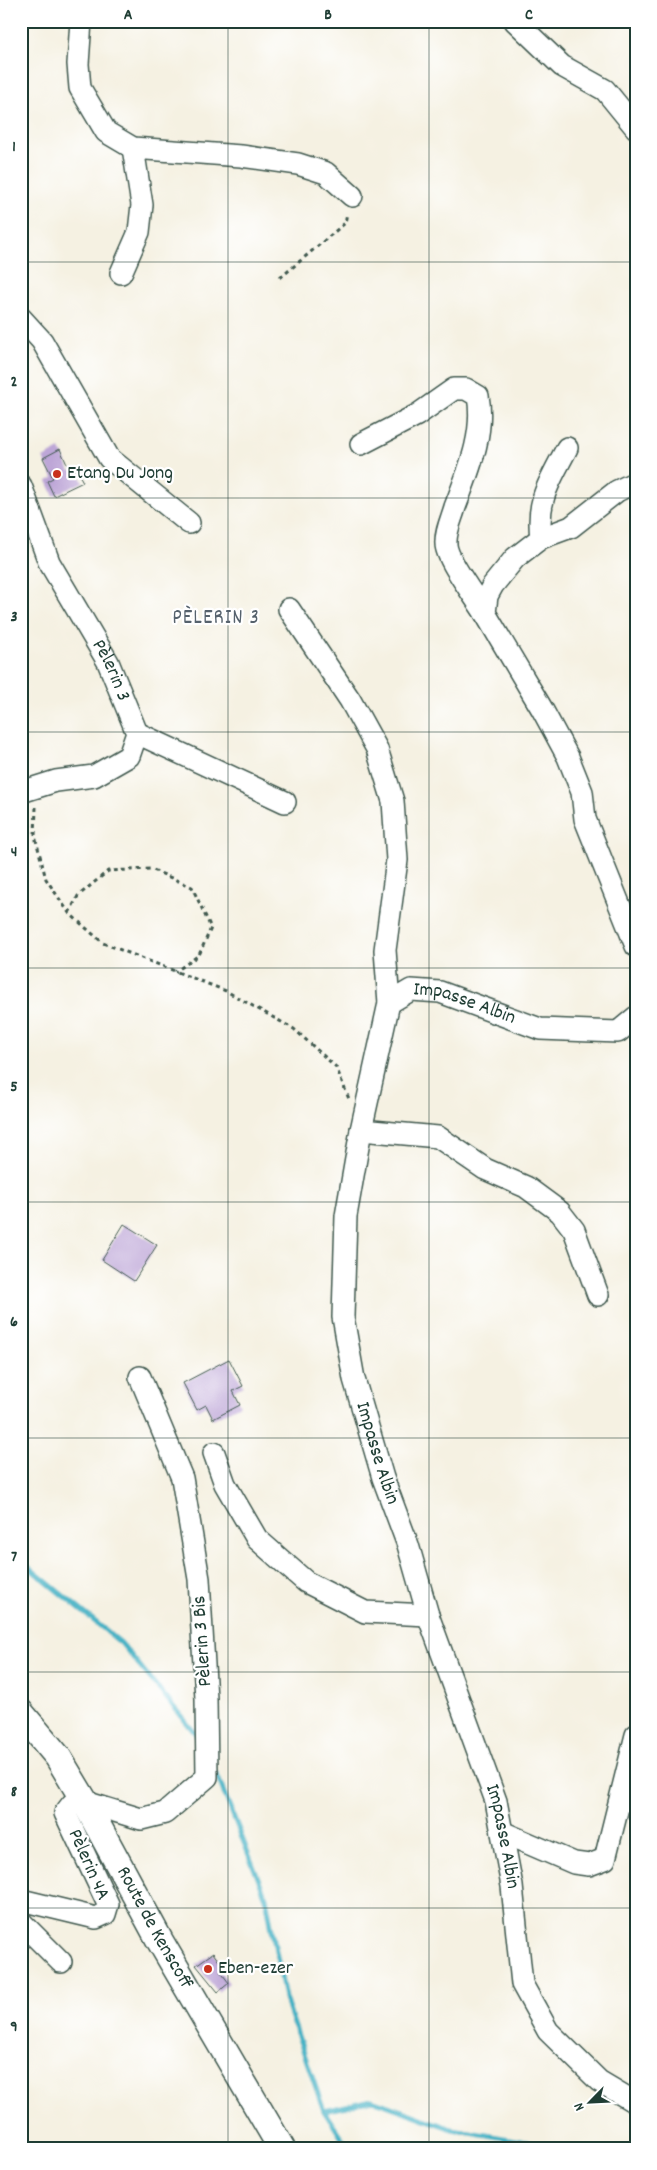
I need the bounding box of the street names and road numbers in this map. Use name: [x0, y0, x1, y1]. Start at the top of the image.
street label: Pèlerin 3: [84, 635, 137, 706]
street label: Impasse Albin: [412, 976, 519, 1033]
street label: Impasse Albin: [347, 1399, 406, 1509]
street label: Pèlerin 3 Bis: [186, 1595, 220, 1687]
street label: Impasse Albin: [477, 1780, 526, 1891]
street label: Pèlerin 4A: [60, 1825, 116, 1905]
street label: Route de Kenscoff: [109, 1862, 200, 1995]

